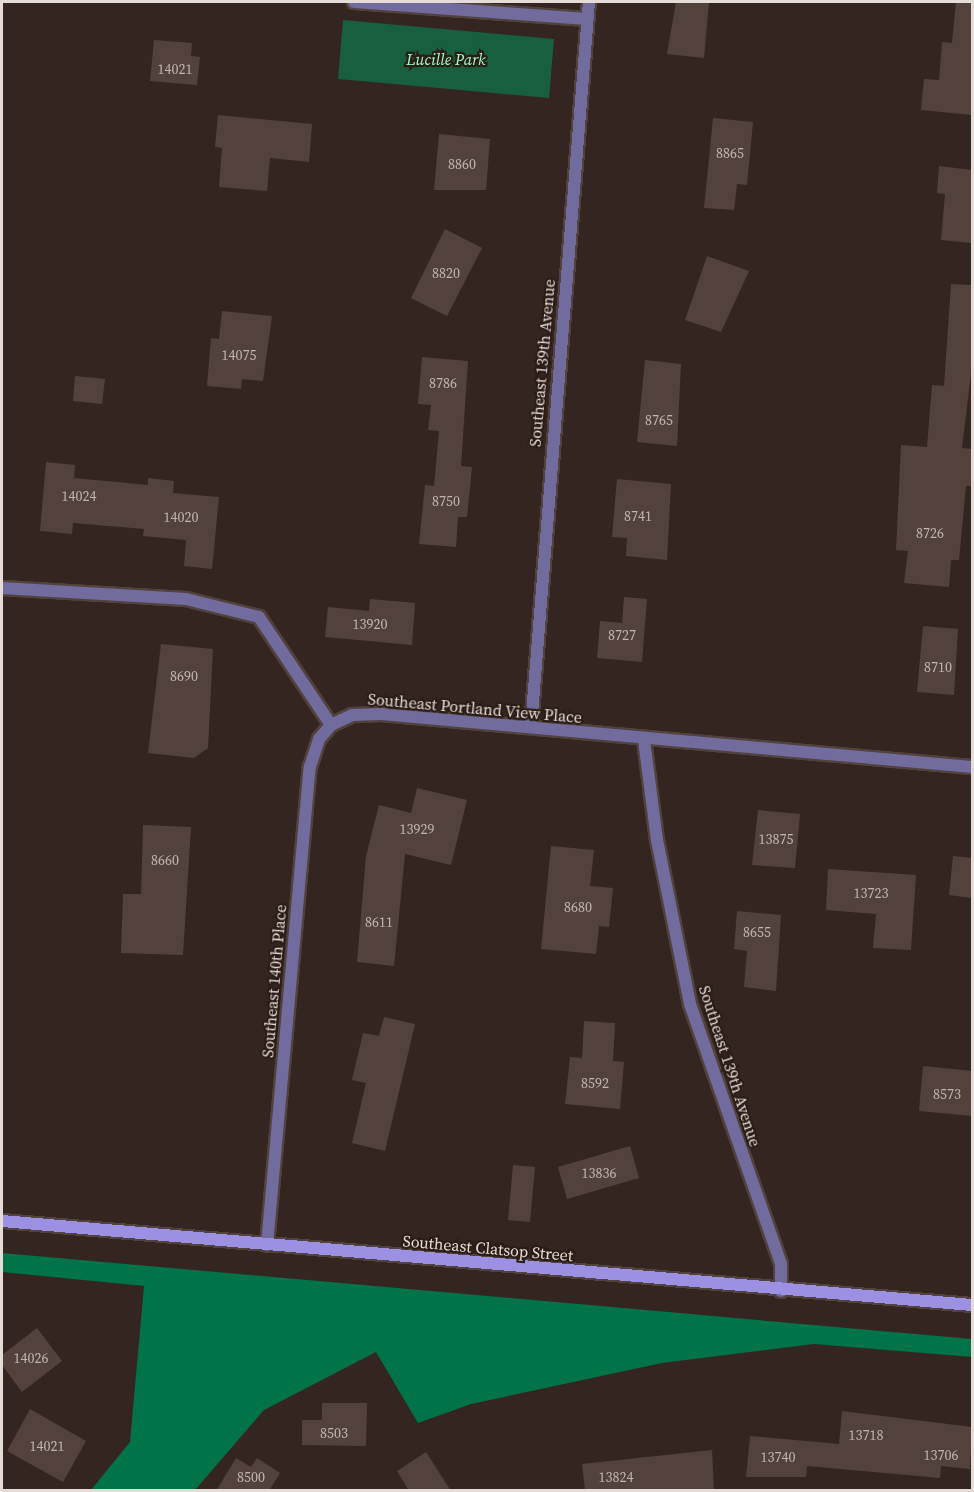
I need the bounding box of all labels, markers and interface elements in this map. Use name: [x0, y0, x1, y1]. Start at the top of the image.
park label: Lucille Park: [406, 49, 486, 69]
house number: 14021: [158, 61, 192, 77]
house number: 8865: [716, 145, 744, 161]
house number: 8860: [448, 156, 476, 172]
house number: 8820: [432, 265, 460, 281]
street label: Southeast 139th Avenue: [525, 278, 559, 448]
house number: 14075: [222, 347, 256, 363]
house number: 8786: [429, 375, 457, 391]
house number: 8765: [645, 412, 673, 428]
house number: 14024: [62, 488, 96, 504]
house number: 8750: [432, 493, 460, 509]
house number: 8741: [624, 508, 652, 524]
house number: 14020: [164, 509, 198, 525]
house number: 8726: [916, 525, 944, 541]
house number: 13920: [353, 616, 387, 632]
house number: 8727: [608, 627, 636, 643]
house number: 8710: [924, 659, 952, 675]
house number: 8690: [170, 668, 198, 684]
street label: Southeast Portland View Place: [367, 689, 583, 727]
house number: 13929: [400, 821, 434, 837]
house number: 13875: [759, 831, 793, 847]
house number: 8660: [151, 852, 179, 868]
house number: 13723: [854, 885, 888, 901]
house number: 8680: [564, 899, 592, 915]
street label: Southeast 140th Place: [258, 904, 290, 1058]
house number: 8611: [365, 914, 393, 930]
house number: 8655: [743, 924, 771, 940]
street label: Southeast 139th Avenue: [695, 983, 765, 1149]
house number: 8592: [581, 1075, 609, 1091]
house number: 8573: [933, 1086, 961, 1102]
house number: 13836: [582, 1165, 616, 1181]
street label: Southeast Clatsop Street: [402, 1231, 574, 1265]
house number: 14026: [14, 1350, 48, 1366]
house number: 8503: [320, 1425, 348, 1441]
house number: 13718: [849, 1427, 883, 1443]
house number: 14021: [30, 1438, 64, 1454]
house number: 13706: [924, 1447, 958, 1463]
house number: 13740: [761, 1449, 795, 1465]
house number: 8500: [237, 1469, 265, 1485]
house number: 13824: [599, 1469, 633, 1485]

